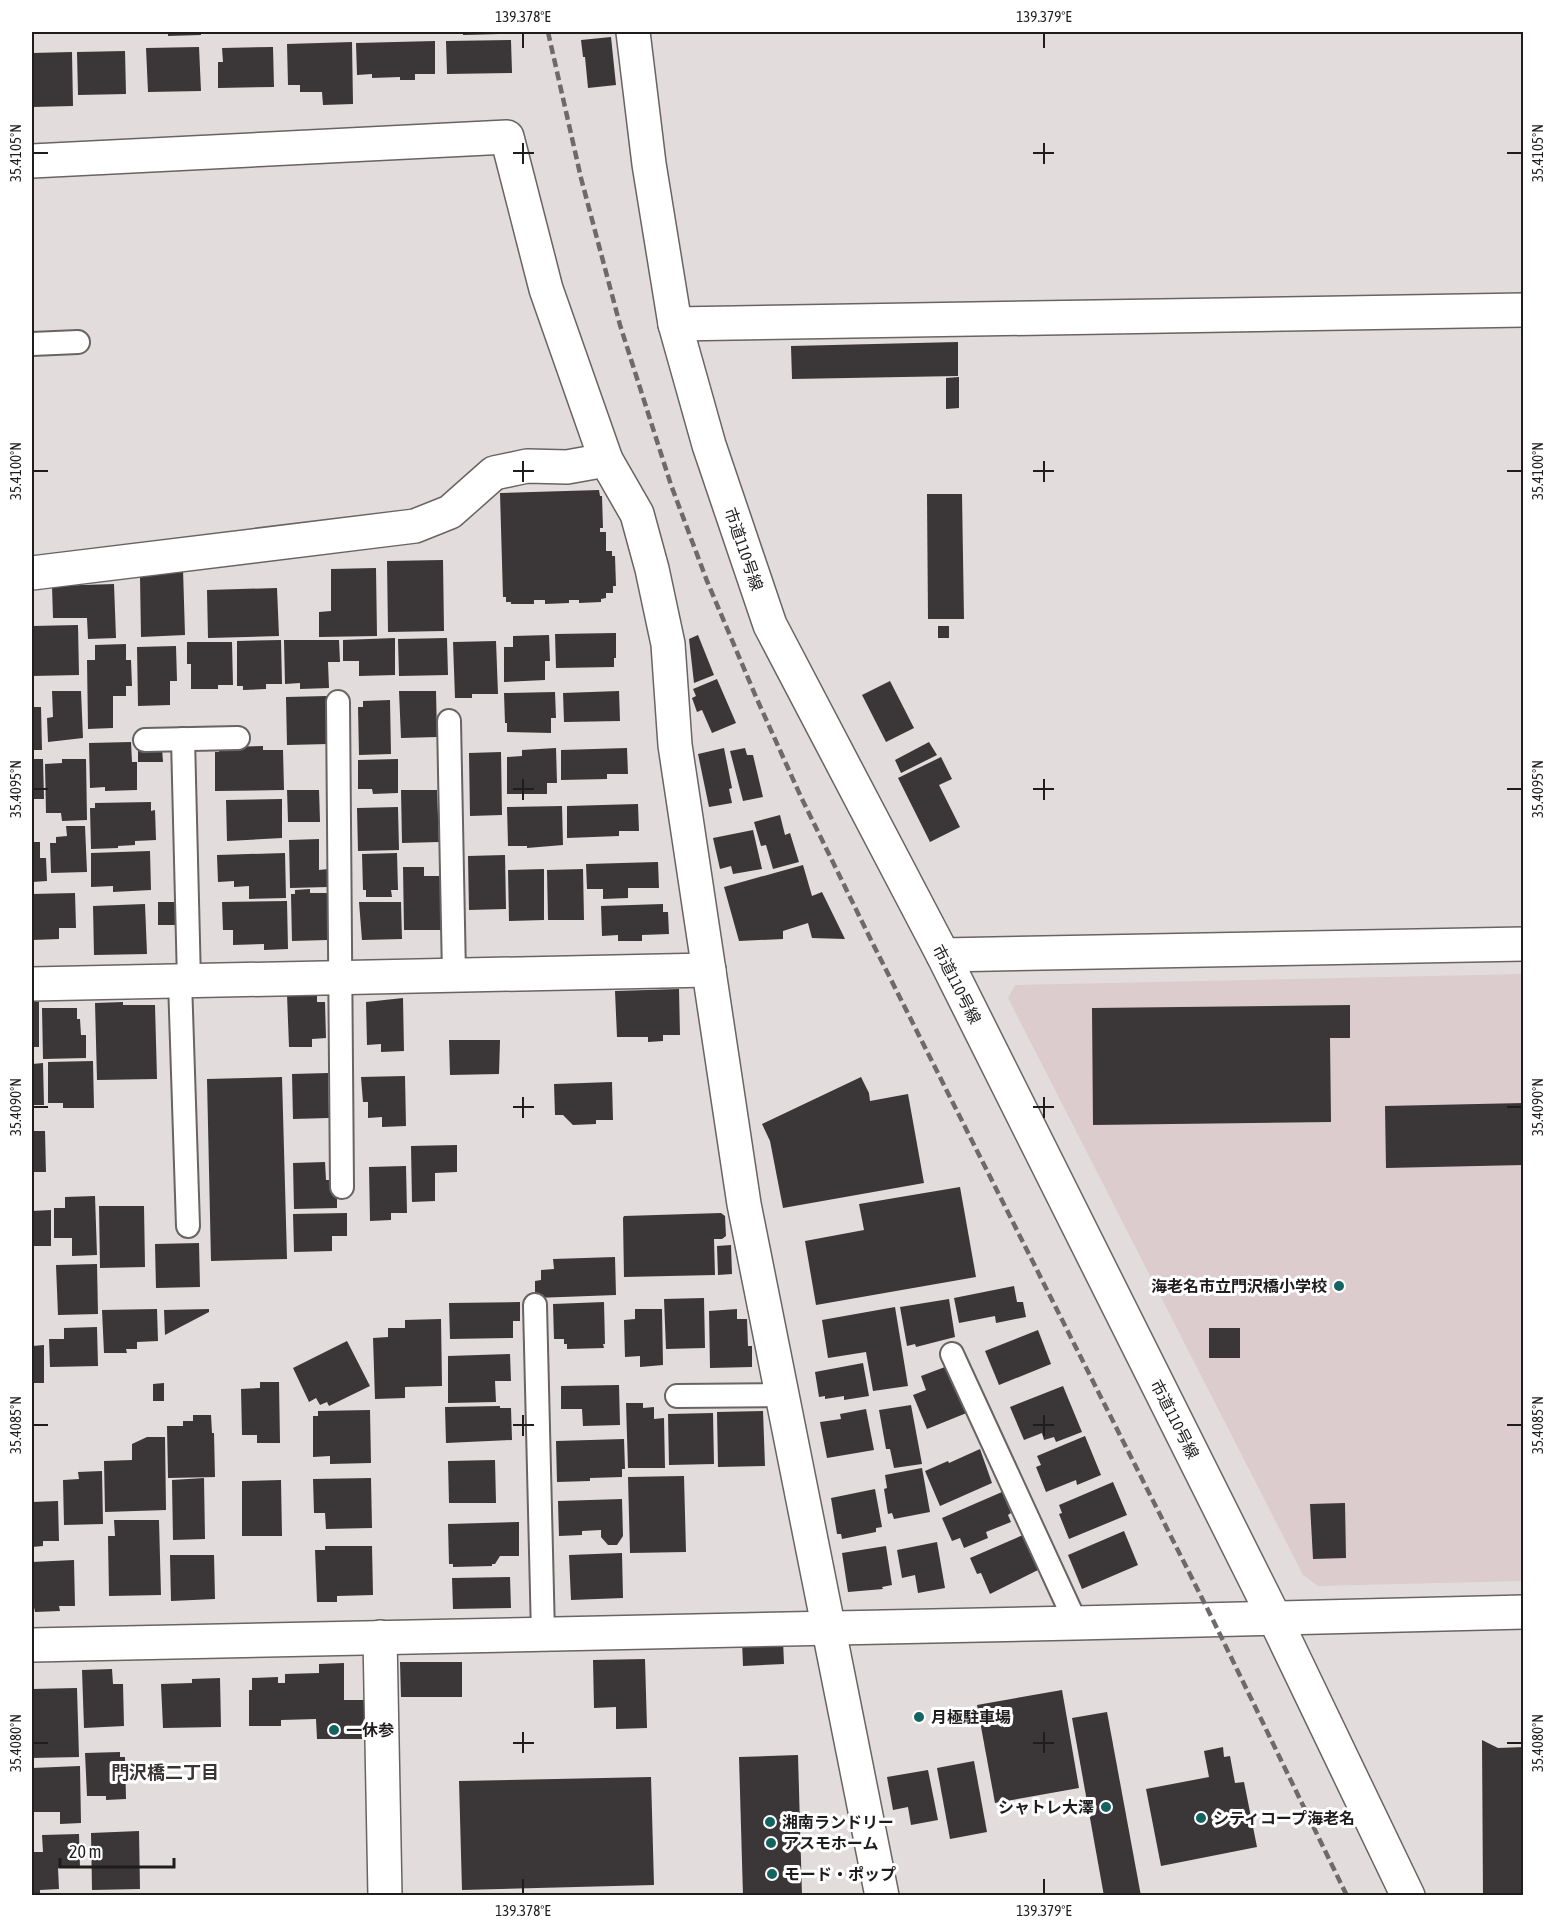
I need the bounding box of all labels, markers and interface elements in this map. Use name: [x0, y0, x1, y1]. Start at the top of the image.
text: 139.378°E: [495, 8, 551, 25]
text: 139.379°E: [1016, 8, 1072, 25]
text: 35.4105°N: [7, 124, 24, 182]
text: 35.4105°N: [1529, 124, 1546, 182]
text: 35.4100°N: [7, 442, 24, 500]
text: 35.4100°N: [1529, 442, 1546, 500]
street label: 市道110号線: [721, 505, 767, 593]
text: 35.4095°N: [7, 760, 24, 818]
text: 35.4095°N: [1529, 760, 1546, 818]
street label: 市道110号線: [929, 941, 985, 1027]
text: 35.4090°N: [7, 1078, 24, 1136]
text: 35.4090°N: [1529, 1078, 1546, 1136]
place label: 海老名市立門沢橋小学校: [1151, 1277, 1327, 1295]
marker: 海老名市立門沢橋小学校: [1332, 1279, 1346, 1293]
street label: 市道110号線: [1147, 1376, 1203, 1462]
text: 35.4085°N: [7, 1396, 24, 1454]
text: 35.4085°N: [1529, 1396, 1546, 1454]
place label: 月極駐車場: [931, 1708, 1011, 1726]
marker: 月極駐車場: [912, 1710, 926, 1724]
text: 35.4080°N: [7, 1714, 24, 1772]
text: 35.4080°N: [1529, 1714, 1546, 1772]
place label: 一休参: [346, 1721, 394, 1739]
marker: 一休参: [327, 1723, 341, 1737]
district label: 門沢橋二丁目: [111, 1762, 219, 1783]
place label: シャトレ大澤: [998, 1798, 1094, 1816]
marker: シャトレ大澤: [1099, 1800, 1113, 1814]
place label: シティコープ海老名: [1213, 1809, 1355, 1827]
marker: シティコープ海老名: [1194, 1811, 1208, 1825]
place label: 湘南ランドリー: [782, 1813, 894, 1831]
marker: 湘南ランドリー: [763, 1815, 777, 1829]
scale bar: [60, 1831, 174, 1869]
place label: アスモホーム: [783, 1834, 879, 1852]
marker: アスモホーム: [764, 1836, 778, 1850]
text: 20 m: [69, 1841, 101, 1862]
place label: モード・ポップ: [784, 1865, 896, 1883]
marker: モード・ポップ: [765, 1867, 779, 1881]
text: 139.378°E: [495, 1902, 551, 1919]
text: 139.379°E: [1016, 1902, 1072, 1919]

